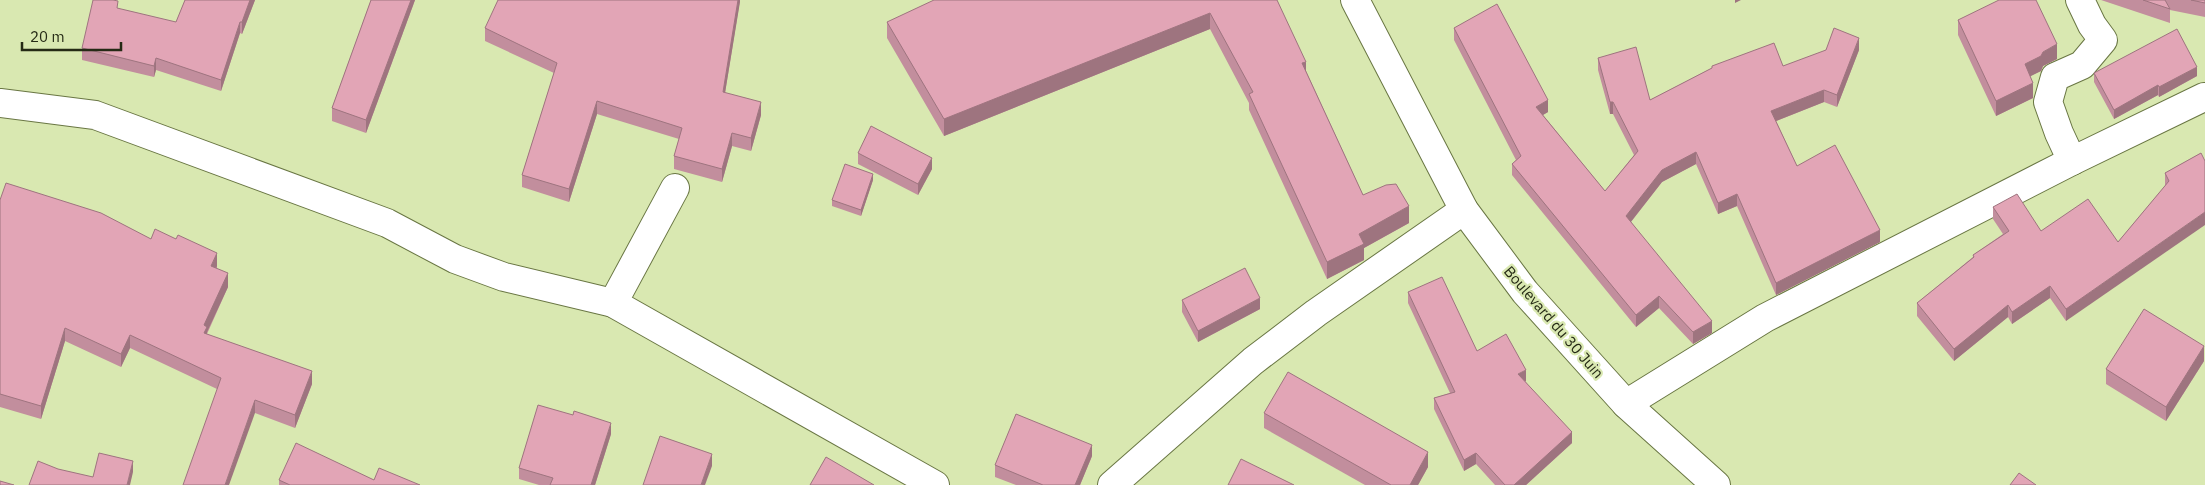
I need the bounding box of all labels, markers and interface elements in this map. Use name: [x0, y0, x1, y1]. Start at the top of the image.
scale bar: [22, 20, 121, 52]
text: 20 m: [30, 27, 65, 46]
street label: Boulevard du 30 Juin: [1500, 262, 1608, 382]

